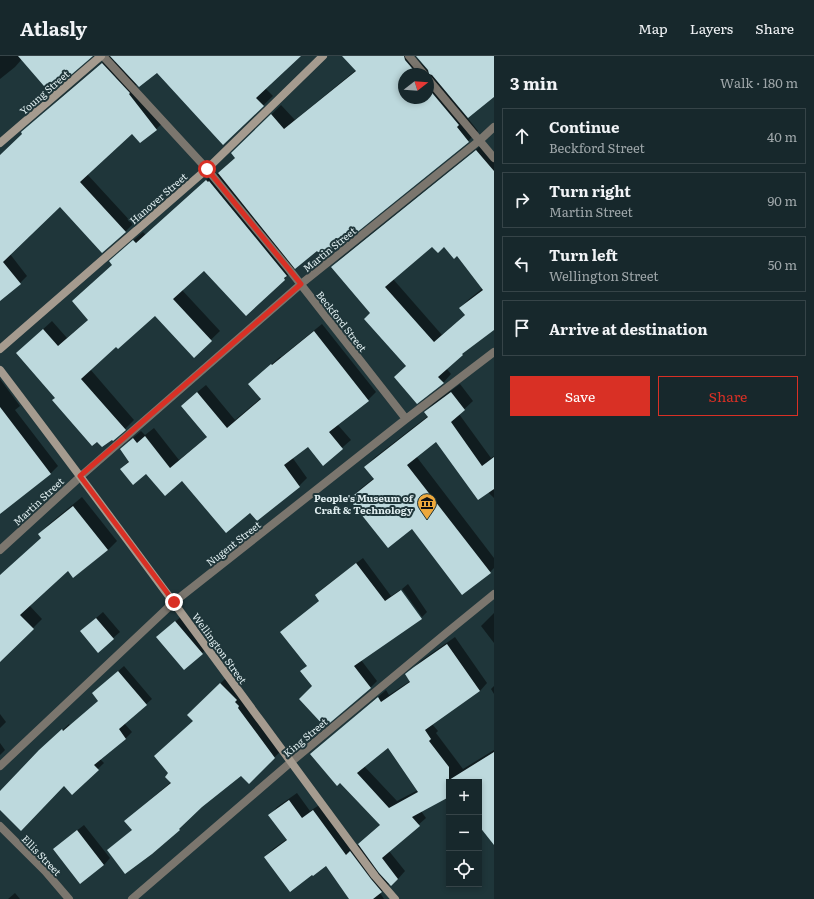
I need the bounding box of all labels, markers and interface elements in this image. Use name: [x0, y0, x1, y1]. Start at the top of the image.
text: Atlasly: [20, 14, 87, 42]
text: Map: [638, 18, 668, 38]
text: Layers: [690, 18, 733, 38]
text: Share: [755, 18, 794, 38]
street label: Young Street: [16, 66, 72, 118]
north arrow: [398, 68, 434, 104]
text: 3 min: [510, 70, 558, 95]
text: Walk · 180 m: [720, 73, 798, 92]
text: Continue: [549, 115, 619, 138]
icon: ahead: [511, 125, 533, 147]
text: 40 m: [767, 127, 797, 146]
text: Beckford Street: [549, 138, 645, 157]
route start: [198, 160, 216, 178]
street label: Hanover Street: [126, 169, 190, 227]
text: Turn right: [549, 179, 631, 202]
icon: right: [511, 189, 533, 211]
text: 90 m: [767, 191, 797, 210]
text: Martin Street: [549, 202, 633, 221]
street label: Martin Street: [299, 223, 359, 275]
text: Turn left: [549, 243, 618, 266]
icon: left: [511, 253, 533, 275]
text: 50 m: [768, 255, 797, 274]
text: Wellington Street: [549, 266, 659, 285]
street label: Beckford Street: [313, 287, 371, 355]
icon: arrive: [511, 317, 533, 339]
text: Arrive at destination: [549, 317, 708, 340]
button: Save: [510, 376, 650, 416]
button: Share: [658, 376, 798, 416]
street label: Martin Street: [9, 474, 67, 528]
place label: People's Museum of Craft & Technology: [314, 490, 415, 517]
museum icon: People's Museum of Craft & Technology: [416, 492, 438, 520]
street label: Nugent Street: [202, 517, 264, 569]
route end: [165, 593, 183, 611]
street label: Wellington Street: [189, 609, 251, 687]
street label: King Street: [280, 714, 330, 760]
map controls: [446, 779, 482, 887]
button: +: [446, 779, 482, 815]
button: −: [446, 815, 482, 851]
street label: Ellis Street: [19, 831, 65, 879]
button: locate: [446, 851, 482, 887]

